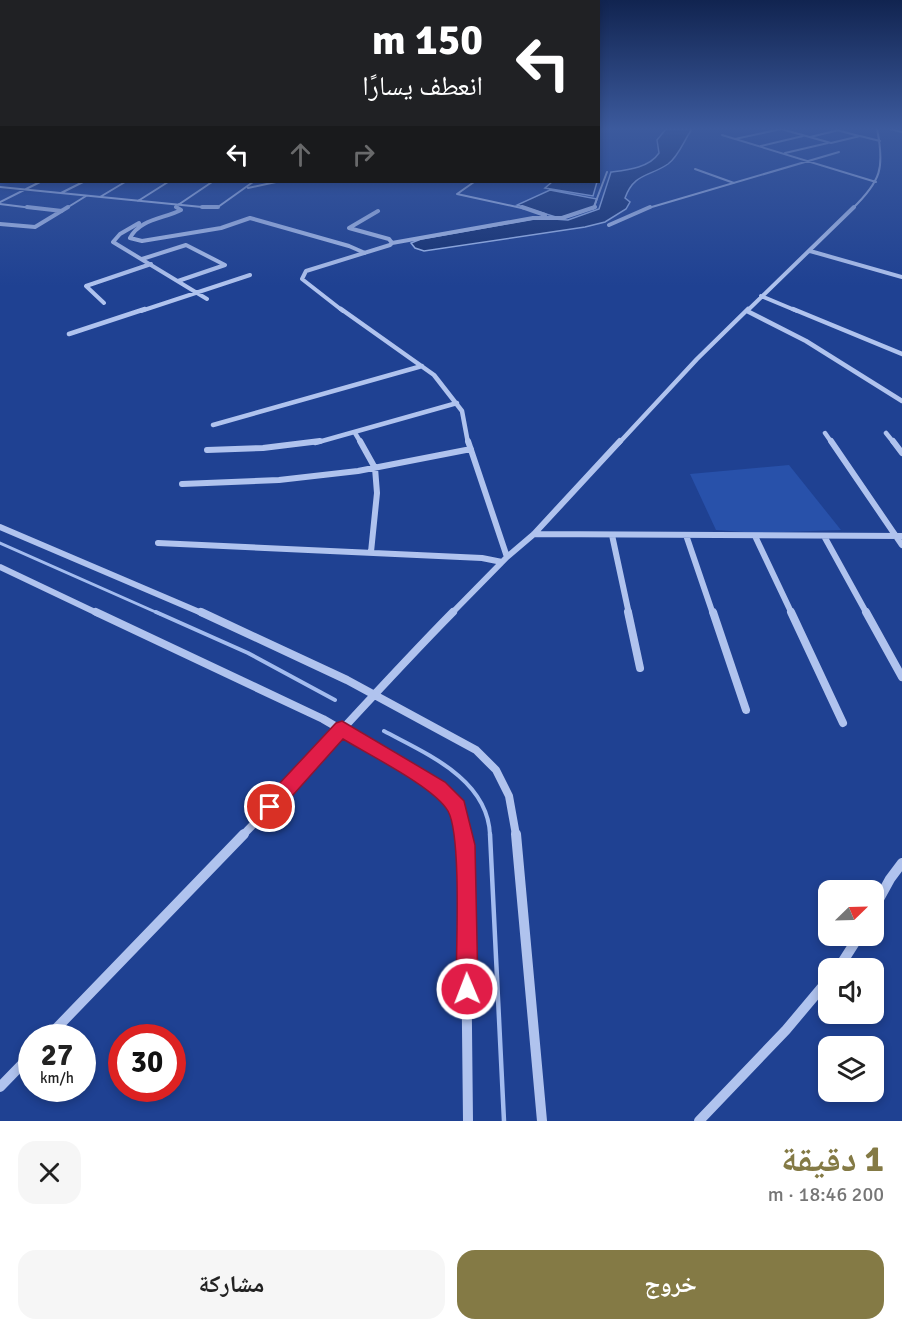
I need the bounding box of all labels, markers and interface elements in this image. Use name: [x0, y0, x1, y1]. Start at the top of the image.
text: 150 m: [372, 15, 483, 66]
icon: left: [504, 24, 582, 102]
text: انعطف يسارًا: [362, 70, 483, 103]
icon: left: [221, 138, 254, 171]
icon: ahead: [284, 138, 317, 171]
icon: right: [347, 138, 380, 171]
pin: [244, 781, 295, 832]
icon: arrive: [253, 790, 286, 823]
north arrow: [818, 880, 884, 946]
map controls: [818, 880, 884, 1102]
position arrow: [435, 957, 499, 1021]
button: sound: [818, 958, 884, 1024]
speed limit sign: 30: [108, 1024, 186, 1102]
button: layers: [818, 1036, 884, 1102]
text: 27: [41, 1037, 73, 1074]
text: km/h: [40, 1069, 74, 1087]
text: 1 دقيقة: [781, 1137, 884, 1182]
button: close: [18, 1141, 81, 1204]
text: 200 m · 18:46: [768, 1182, 884, 1207]
button: مشاركة: [18, 1250, 445, 1319]
button: خروج: [457, 1250, 884, 1319]

